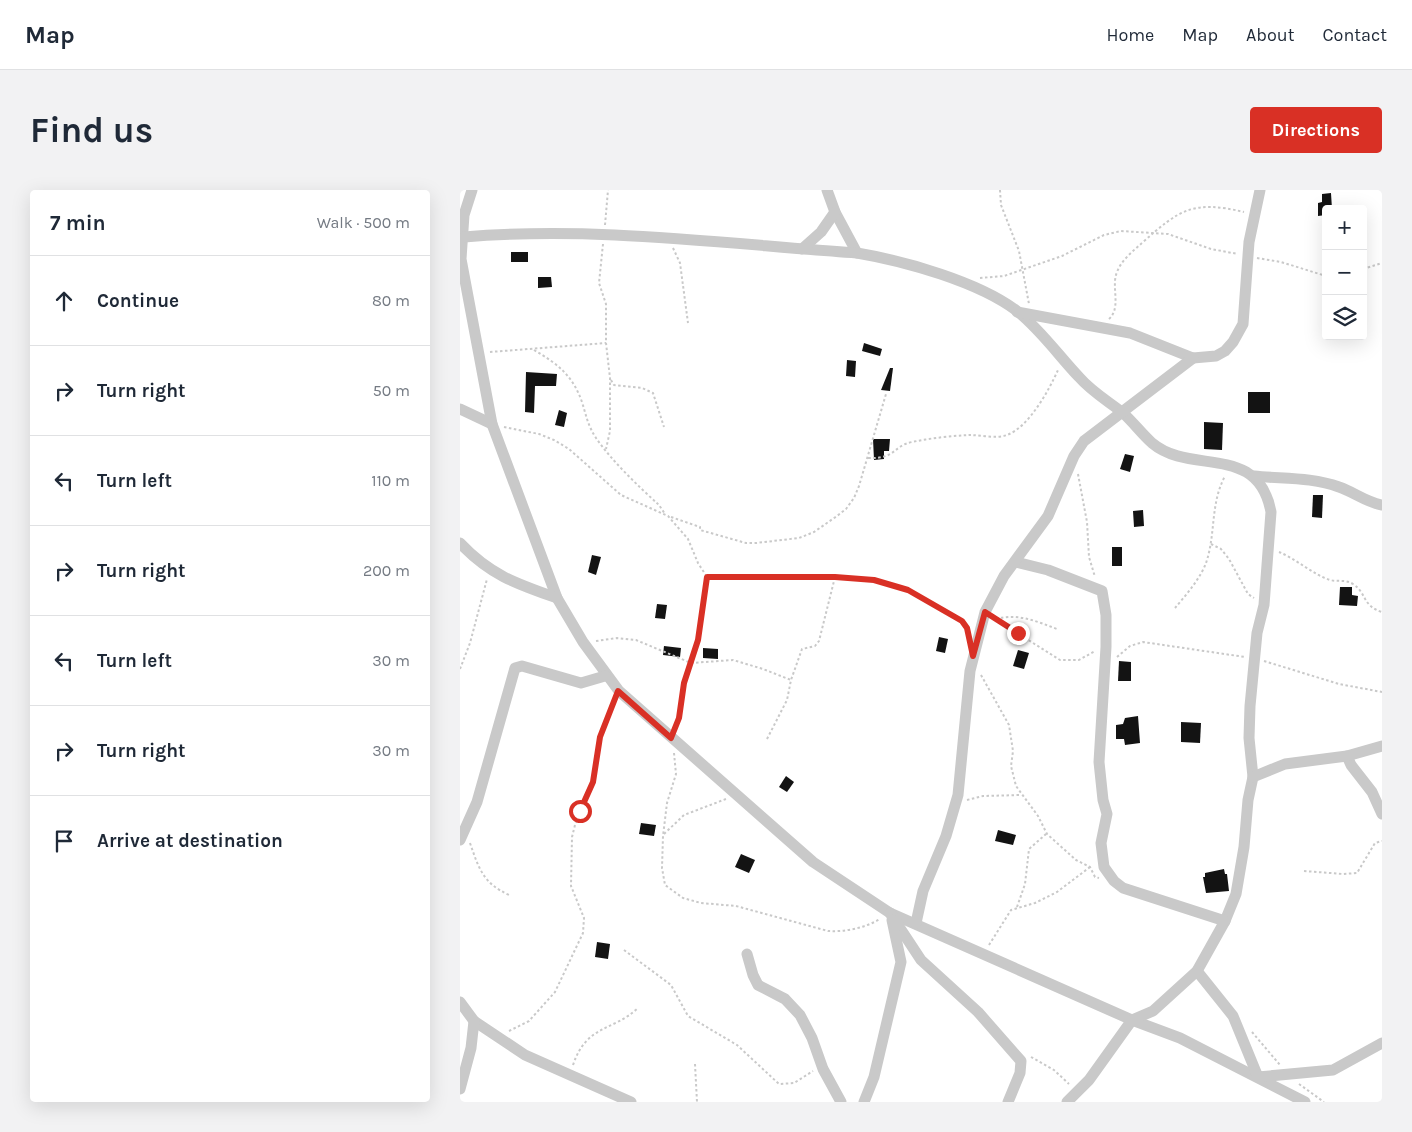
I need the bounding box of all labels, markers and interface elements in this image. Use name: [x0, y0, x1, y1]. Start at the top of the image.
text: Map: [25, 21, 75, 49]
text: Home: [1106, 24, 1154, 46]
text: Map: [1182, 24, 1218, 46]
text: About: [1246, 24, 1295, 46]
text: Contact: [1323, 24, 1387, 46]
button: Directions: [1250, 107, 1382, 153]
text: Find us: [30, 110, 153, 151]
map controls: [1322, 205, 1367, 340]
button: +: [1322, 205, 1367, 250]
text: 7 min: [50, 211, 106, 235]
text: Walk · 500 m: [317, 213, 410, 232]
button: −: [1322, 250, 1367, 295]
icon: ahead: [50, 287, 78, 315]
text: Continue: [97, 290, 179, 312]
text: 80 m: [372, 291, 410, 310]
button: layers: [1322, 295, 1367, 340]
icon: right: [50, 377, 78, 405]
text: Turn right: [97, 380, 186, 402]
text: 50 m: [373, 381, 410, 400]
icon: left: [50, 467, 78, 495]
text: Turn left: [97, 470, 172, 492]
text: 110 m: [371, 471, 410, 490]
icon: right: [50, 557, 78, 585]
text: Turn right: [97, 560, 186, 582]
text: 200 m: [363, 561, 410, 580]
route end: [1007, 622, 1030, 645]
icon: left: [50, 647, 78, 675]
text: Turn left: [97, 650, 172, 672]
text: 30 m: [372, 651, 410, 670]
icon: right: [50, 737, 78, 765]
text: Turn right: [97, 740, 186, 762]
text: 30 m: [372, 741, 410, 760]
route start: [569, 800, 592, 823]
icon: arrive: [50, 827, 78, 855]
text: Arrive at destination: [97, 830, 283, 852]

